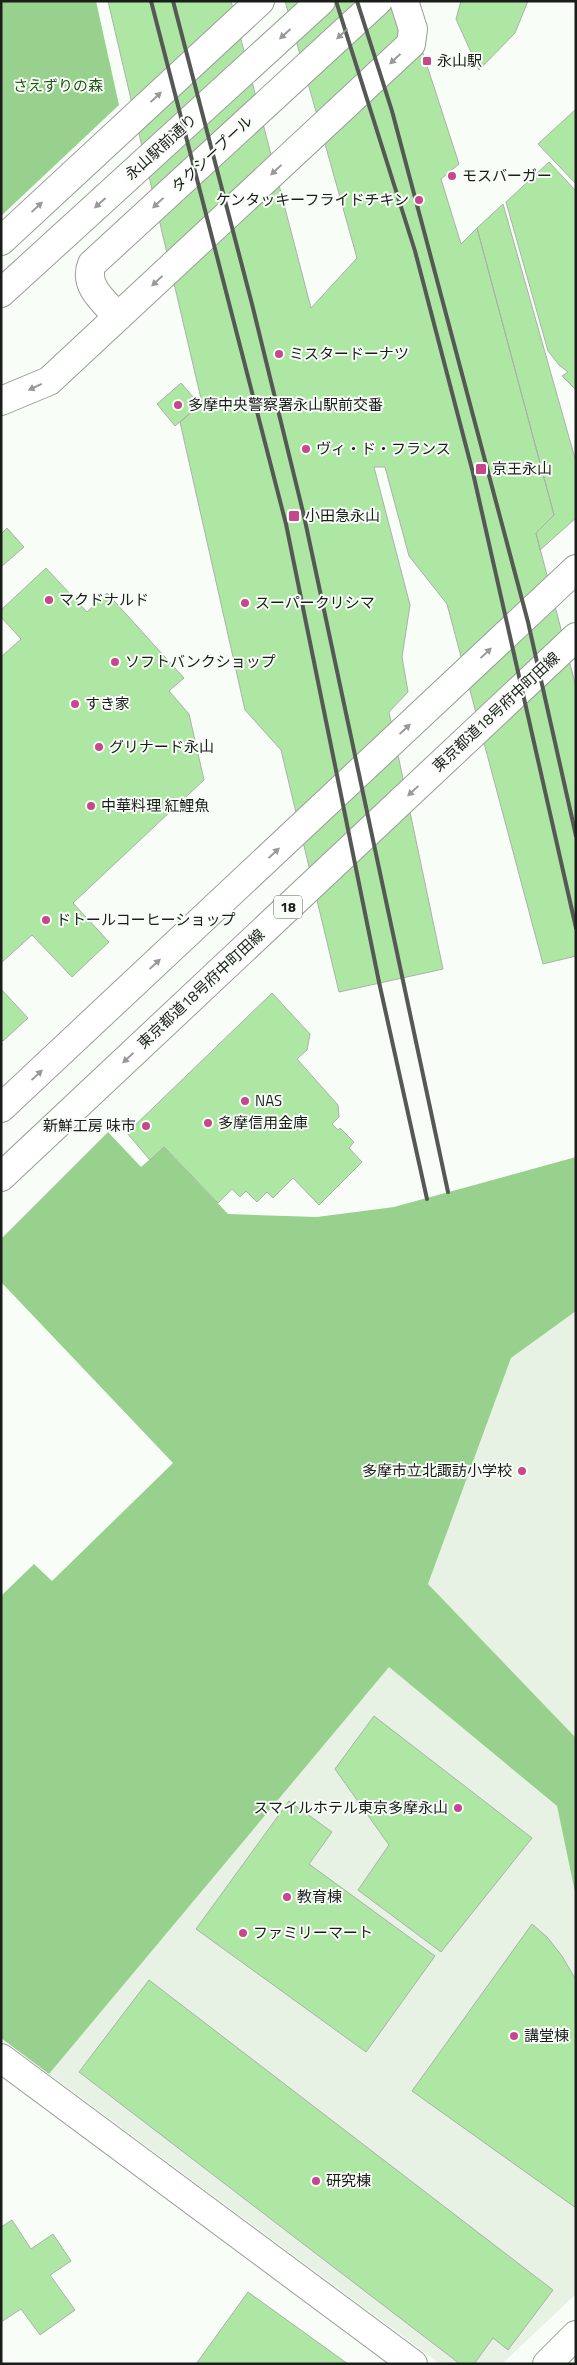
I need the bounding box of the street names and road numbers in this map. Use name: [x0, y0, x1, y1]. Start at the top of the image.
street label: 永山駅前通り: [120, 108, 202, 185]
street label: タクシープール: [166, 110, 258, 198]
street label: 東京都道18号府中町田線: [427, 646, 565, 777]
road number: 18: [274, 896, 302, 919]
street label: 東京都道18号府中町田線: [132, 923, 270, 1054]

